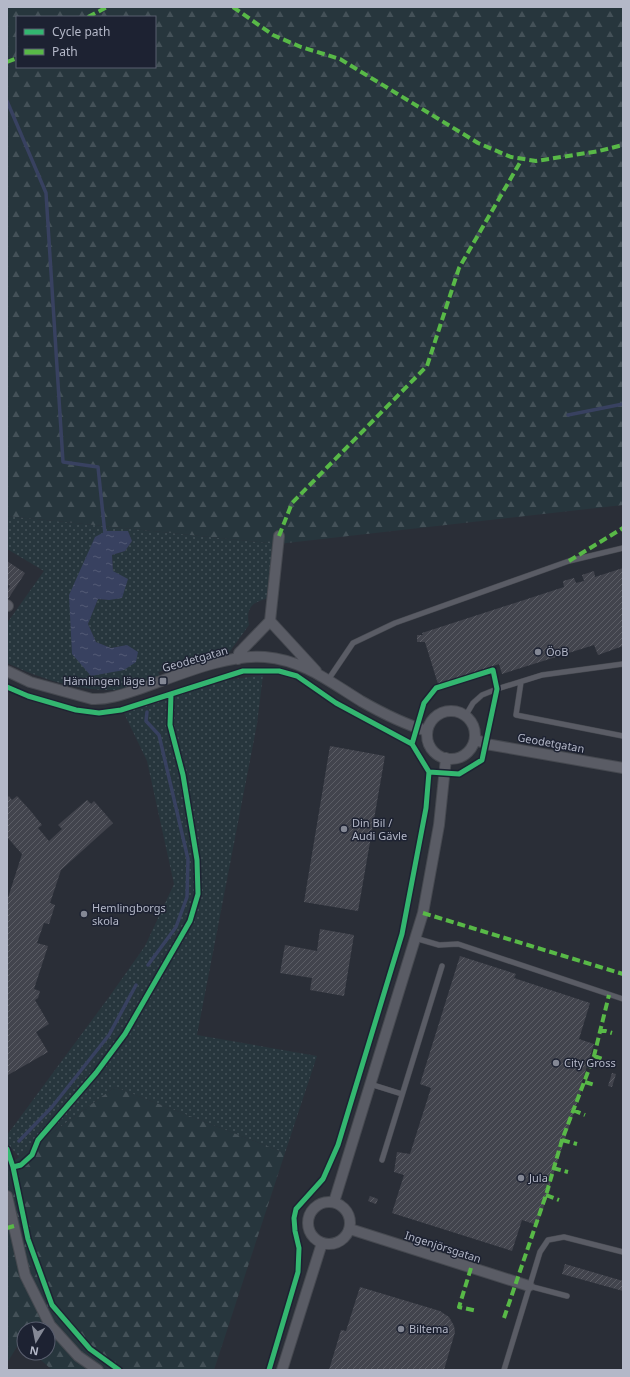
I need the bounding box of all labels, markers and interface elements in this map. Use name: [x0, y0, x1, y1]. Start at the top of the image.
legend: [16, 16, 156, 68]
text: Cycle path: [52, 23, 110, 40]
text: Path: [52, 43, 78, 60]
street label: Geodetgatan: [160, 642, 229, 675]
place label: ÖoB: [546, 644, 568, 659]
marker: ÖoB: [533, 647, 543, 657]
place label: Hämlingen läge B: [63, 673, 155, 688]
marker: Hämlingen läge B: [158, 676, 168, 686]
street label: Geodetgatan: [516, 729, 586, 756]
place label: Din Bil / Audi Gävle: [352, 815, 407, 843]
marker: Din Bil / Audi Gävle: [339, 824, 349, 834]
place label: Hemlingborgs skola: [92, 900, 166, 928]
marker: Hemlingborgs skola: [79, 909, 89, 919]
place label: City Gross: [564, 1055, 616, 1070]
marker: City Gross: [551, 1058, 561, 1068]
place label: Jula: [528, 1170, 548, 1185]
marker: Jula: [516, 1173, 526, 1183]
street label: Ingenjörsgatan: [403, 1227, 483, 1266]
north arrow: [16, 1321, 56, 1361]
place label: Biltema: [409, 1321, 448, 1336]
marker: Biltema: [396, 1324, 406, 1334]
text: N: [28, 1343, 40, 1360]

